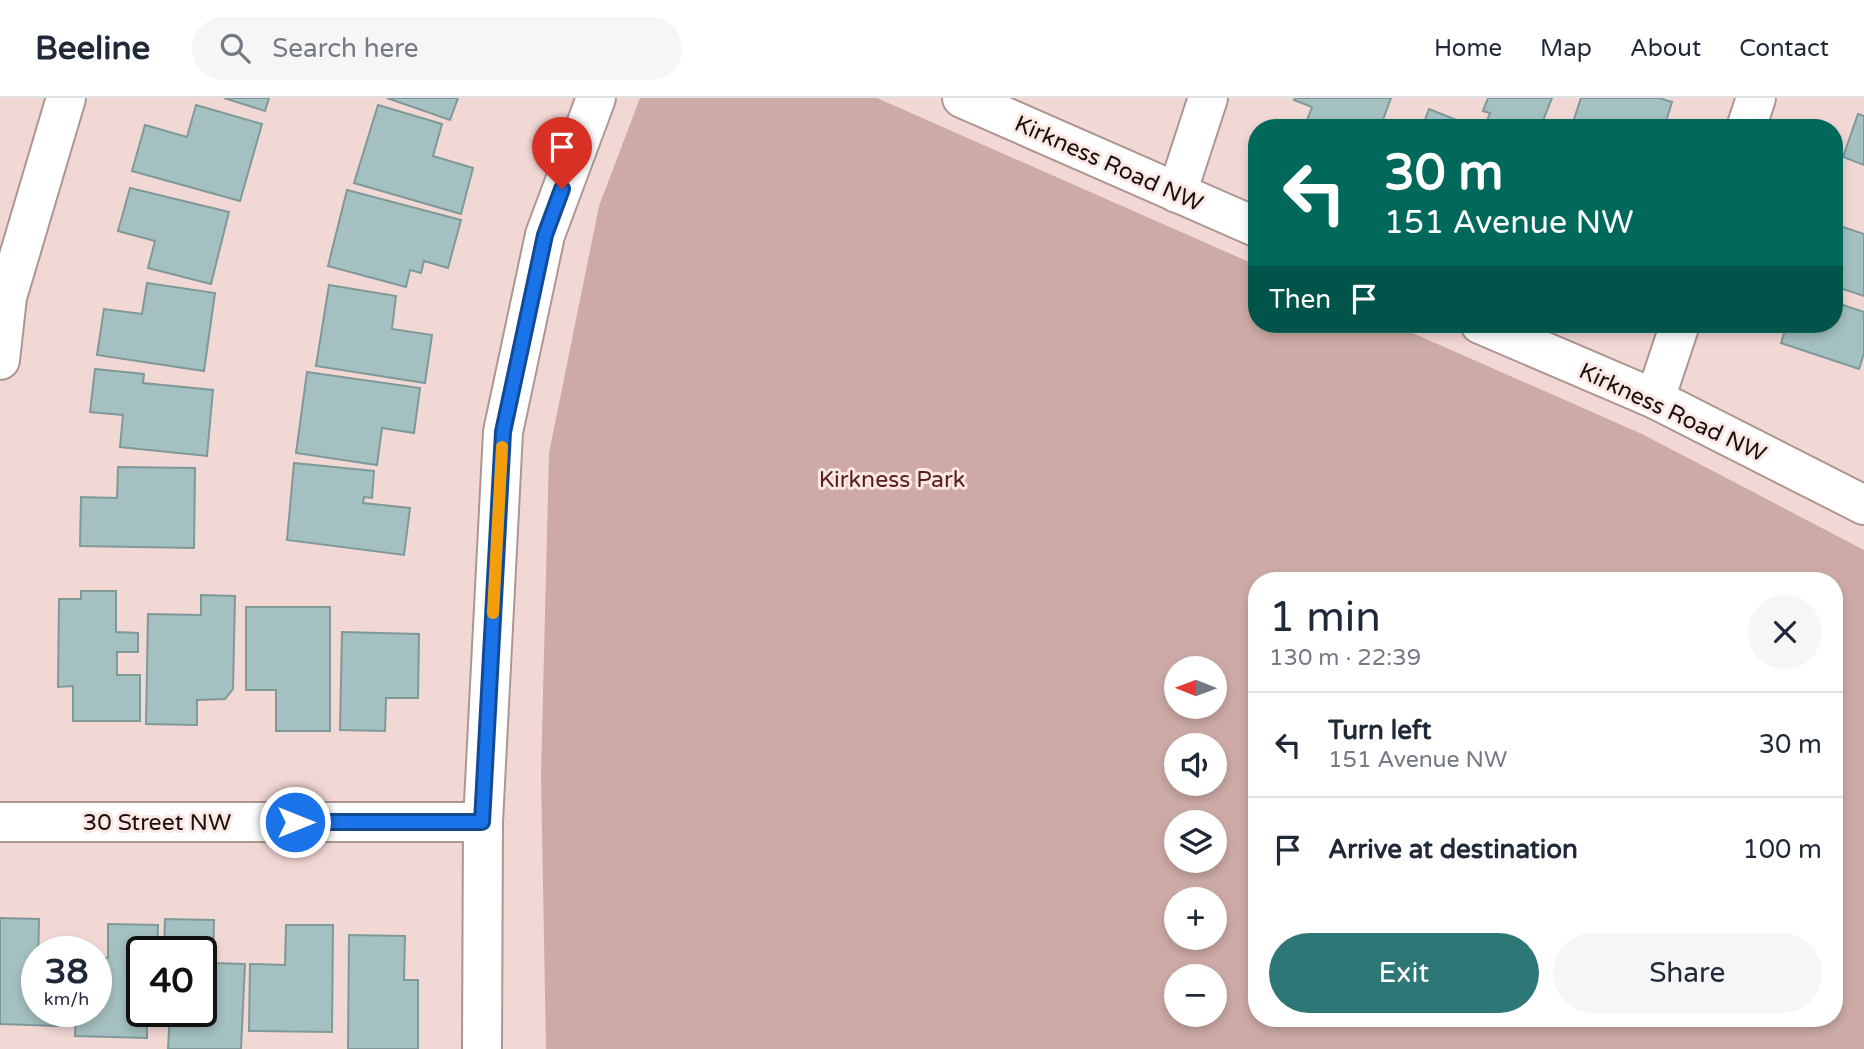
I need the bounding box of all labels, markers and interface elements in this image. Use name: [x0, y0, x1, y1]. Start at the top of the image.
search box: [192, 17, 682, 80]
text: Beeline: [35, 29, 150, 68]
icon: search: [216, 29, 254, 67]
text: Search here: [272, 33, 418, 64]
text: Home: [1434, 34, 1502, 63]
text: Map: [1540, 34, 1592, 63]
text: About: [1630, 34, 1701, 63]
text: Contact: [1739, 34, 1829, 63]
street label: Kirkness Road NW: [1010, 110, 1207, 218]
pin: [532, 117, 592, 189]
icon: arrive: [543, 128, 581, 166]
text: 30 m: [1384, 144, 1503, 203]
icon: left: [1269, 147, 1360, 238]
text: 151 Avenue NW: [1384, 204, 1634, 242]
icon: arrive: [1345, 280, 1383, 318]
text: Then: [1269, 284, 1331, 315]
street label: Kirkness Road NW: [1575, 357, 1771, 469]
park label: Kirkness Park: [819, 466, 965, 494]
text: 1 min: [1269, 592, 1381, 643]
button: close: [1748, 595, 1822, 669]
text: 130 m · 22:39: [1269, 644, 1421, 672]
north arrow: [1164, 656, 1227, 719]
map controls: [1164, 656, 1227, 1027]
text: Turn left: [1328, 715, 1431, 746]
icon: left: [1269, 726, 1307, 764]
text: 30 m: [1759, 729, 1822, 760]
button: sound: [1164, 733, 1227, 796]
text: 151 Avenue NW: [1328, 746, 1507, 774]
position arrow: [258, 785, 332, 859]
street label: 30 Street NW: [83, 809, 231, 837]
button: layers: [1164, 810, 1227, 873]
icon: arrive: [1269, 831, 1307, 869]
text: Arrive at destination: [1328, 834, 1578, 865]
text: 100 m: [1742, 834, 1822, 865]
button: +: [1164, 887, 1227, 950]
button: Exit: [1269, 933, 1539, 1013]
button: Share: [1553, 933, 1822, 1013]
speed limit sign: 40: [126, 936, 217, 1027]
text: 38: [45, 951, 88, 993]
button: −: [1164, 964, 1227, 1027]
text: km/h: [44, 988, 89, 1010]

